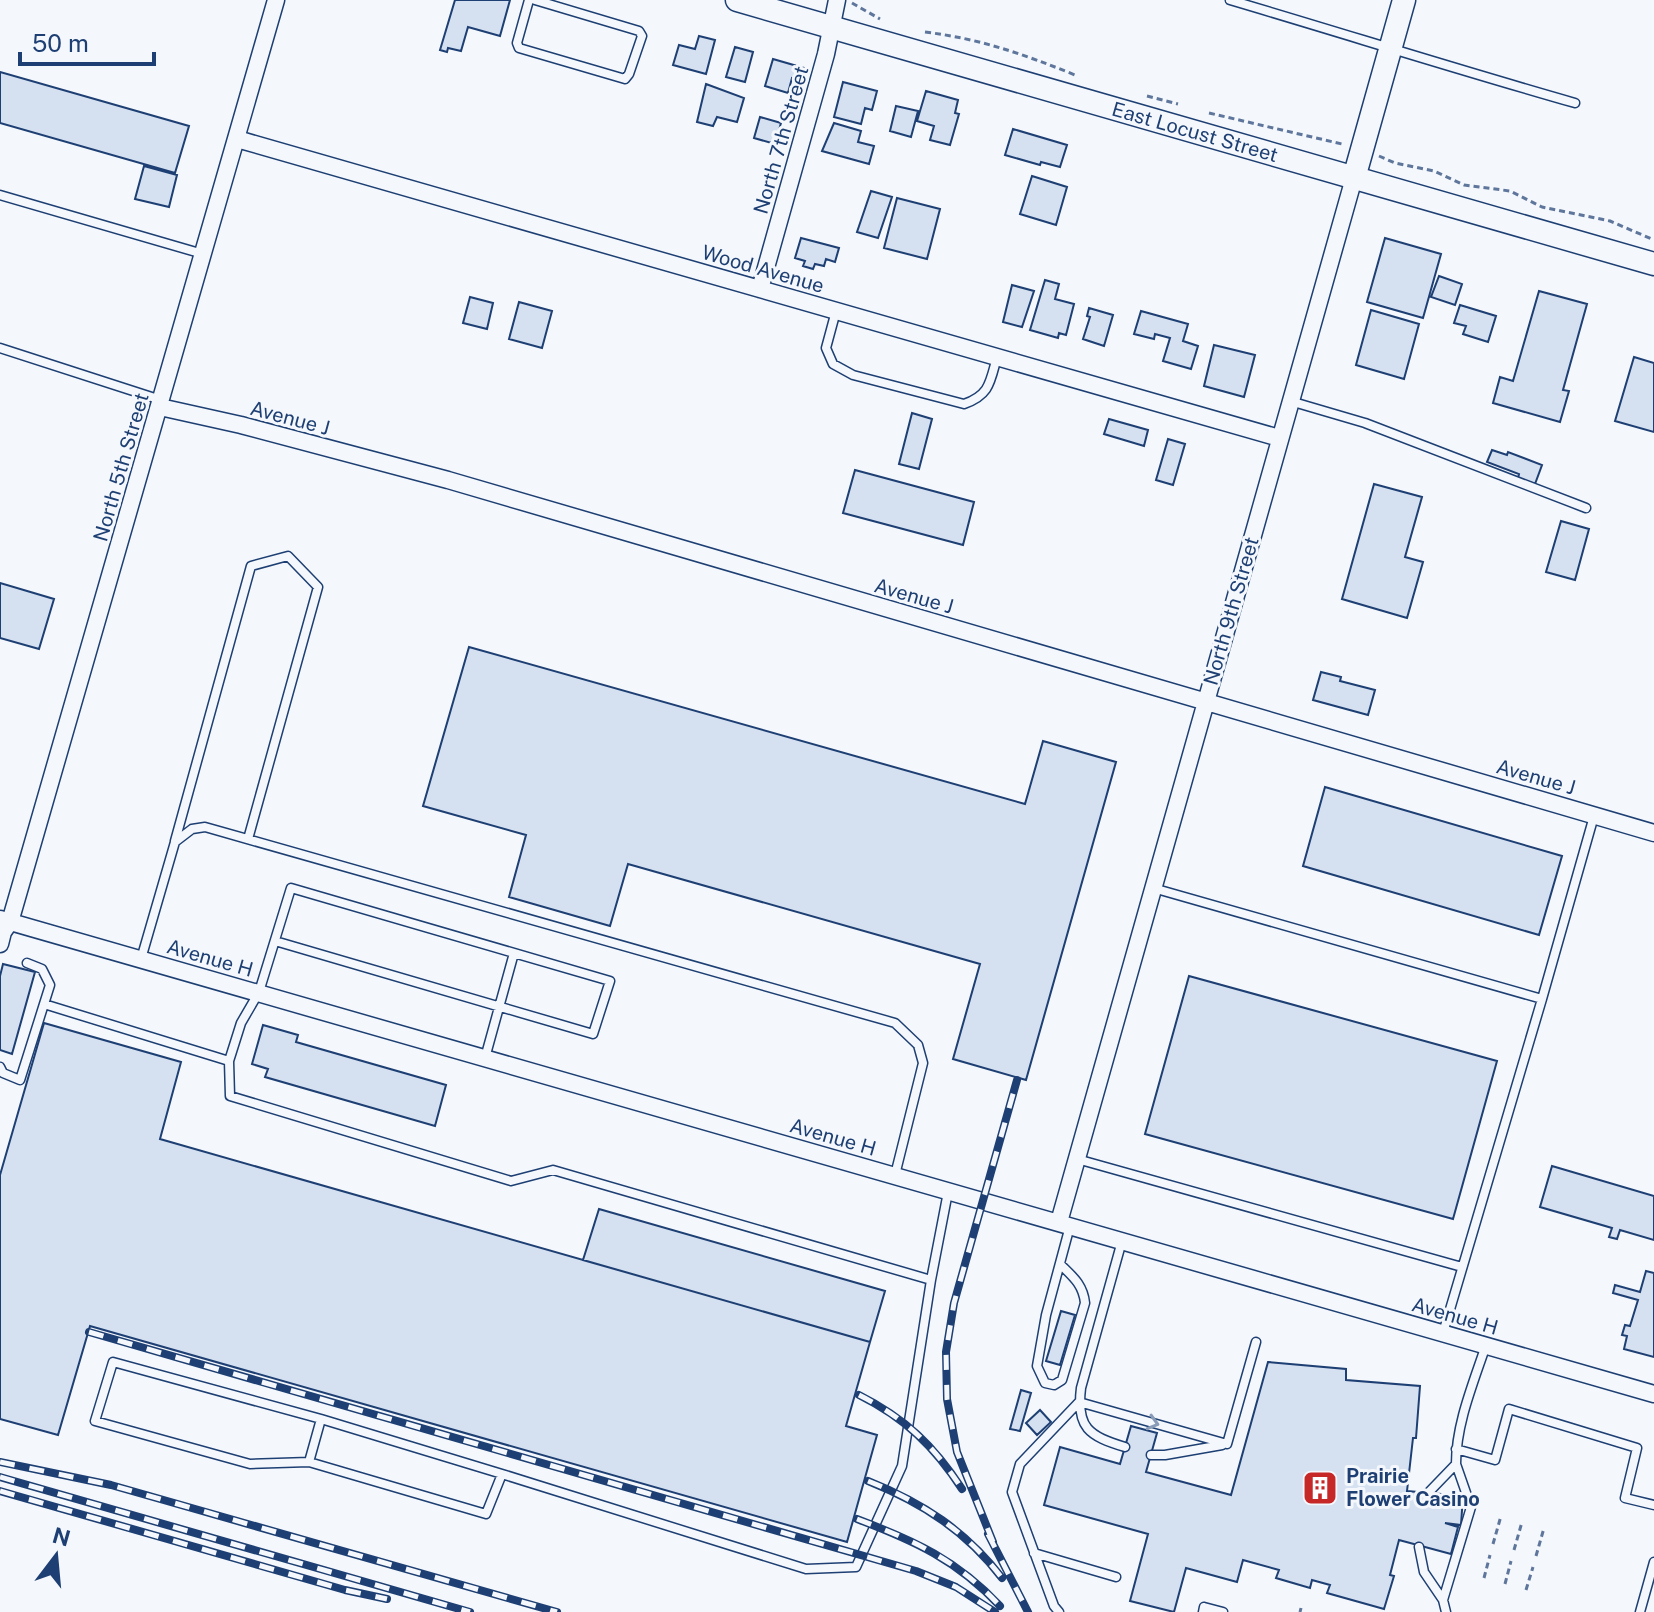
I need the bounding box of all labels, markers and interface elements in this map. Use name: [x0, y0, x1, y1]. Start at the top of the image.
scale bar: [20, 16, 154, 66]
text: 50 m: [32, 29, 89, 57]
street label: North 7th Street: [748, 63, 814, 217]
street label: East Locust Street: [1109, 97, 1281, 167]
street label: Wood Avenue: [699, 240, 827, 298]
street label: North 5th Street: [88, 390, 154, 544]
street label: Avenue J: [248, 396, 332, 440]
street label: North 9th Street: [1198, 534, 1264, 688]
street label: Avenue J: [872, 573, 956, 619]
street label: Avenue J: [1494, 754, 1578, 800]
street label: Avenue H: [164, 934, 256, 982]
street label: Avenue H: [787, 1113, 879, 1161]
street label: Avenue H: [1409, 1292, 1501, 1340]
one-way arrow: [1146, 1414, 1160, 1431]
place label: Prairie Flower Casino: [1346, 1464, 1480, 1511]
building icon: Prairie Flower Casino: [1301, 1469, 1339, 1507]
north arrow: [16, 1516, 96, 1596]
text: N: [50, 1522, 73, 1552]

